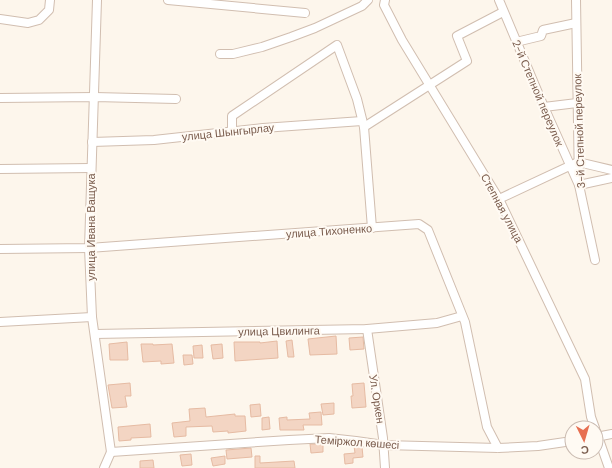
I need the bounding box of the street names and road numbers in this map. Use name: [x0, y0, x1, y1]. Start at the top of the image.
street label: 2-й Степной переулок: [509, 38, 567, 149]
street label: 3-й Степной переулок: [570, 73, 588, 189]
street label: улица Шынгырлау: [181, 120, 275, 144]
street label: Степная улица: [478, 171, 526, 246]
street label: улица Ивана Ващука: [84, 172, 98, 281]
street label: улица Тихоненко: [285, 221, 373, 241]
street label: улица Цвилинга: [238, 323, 321, 339]
street label: Ул. Оркен: [366, 373, 388, 425]
street label: Теміржол көшесі: [314, 432, 400, 452]

